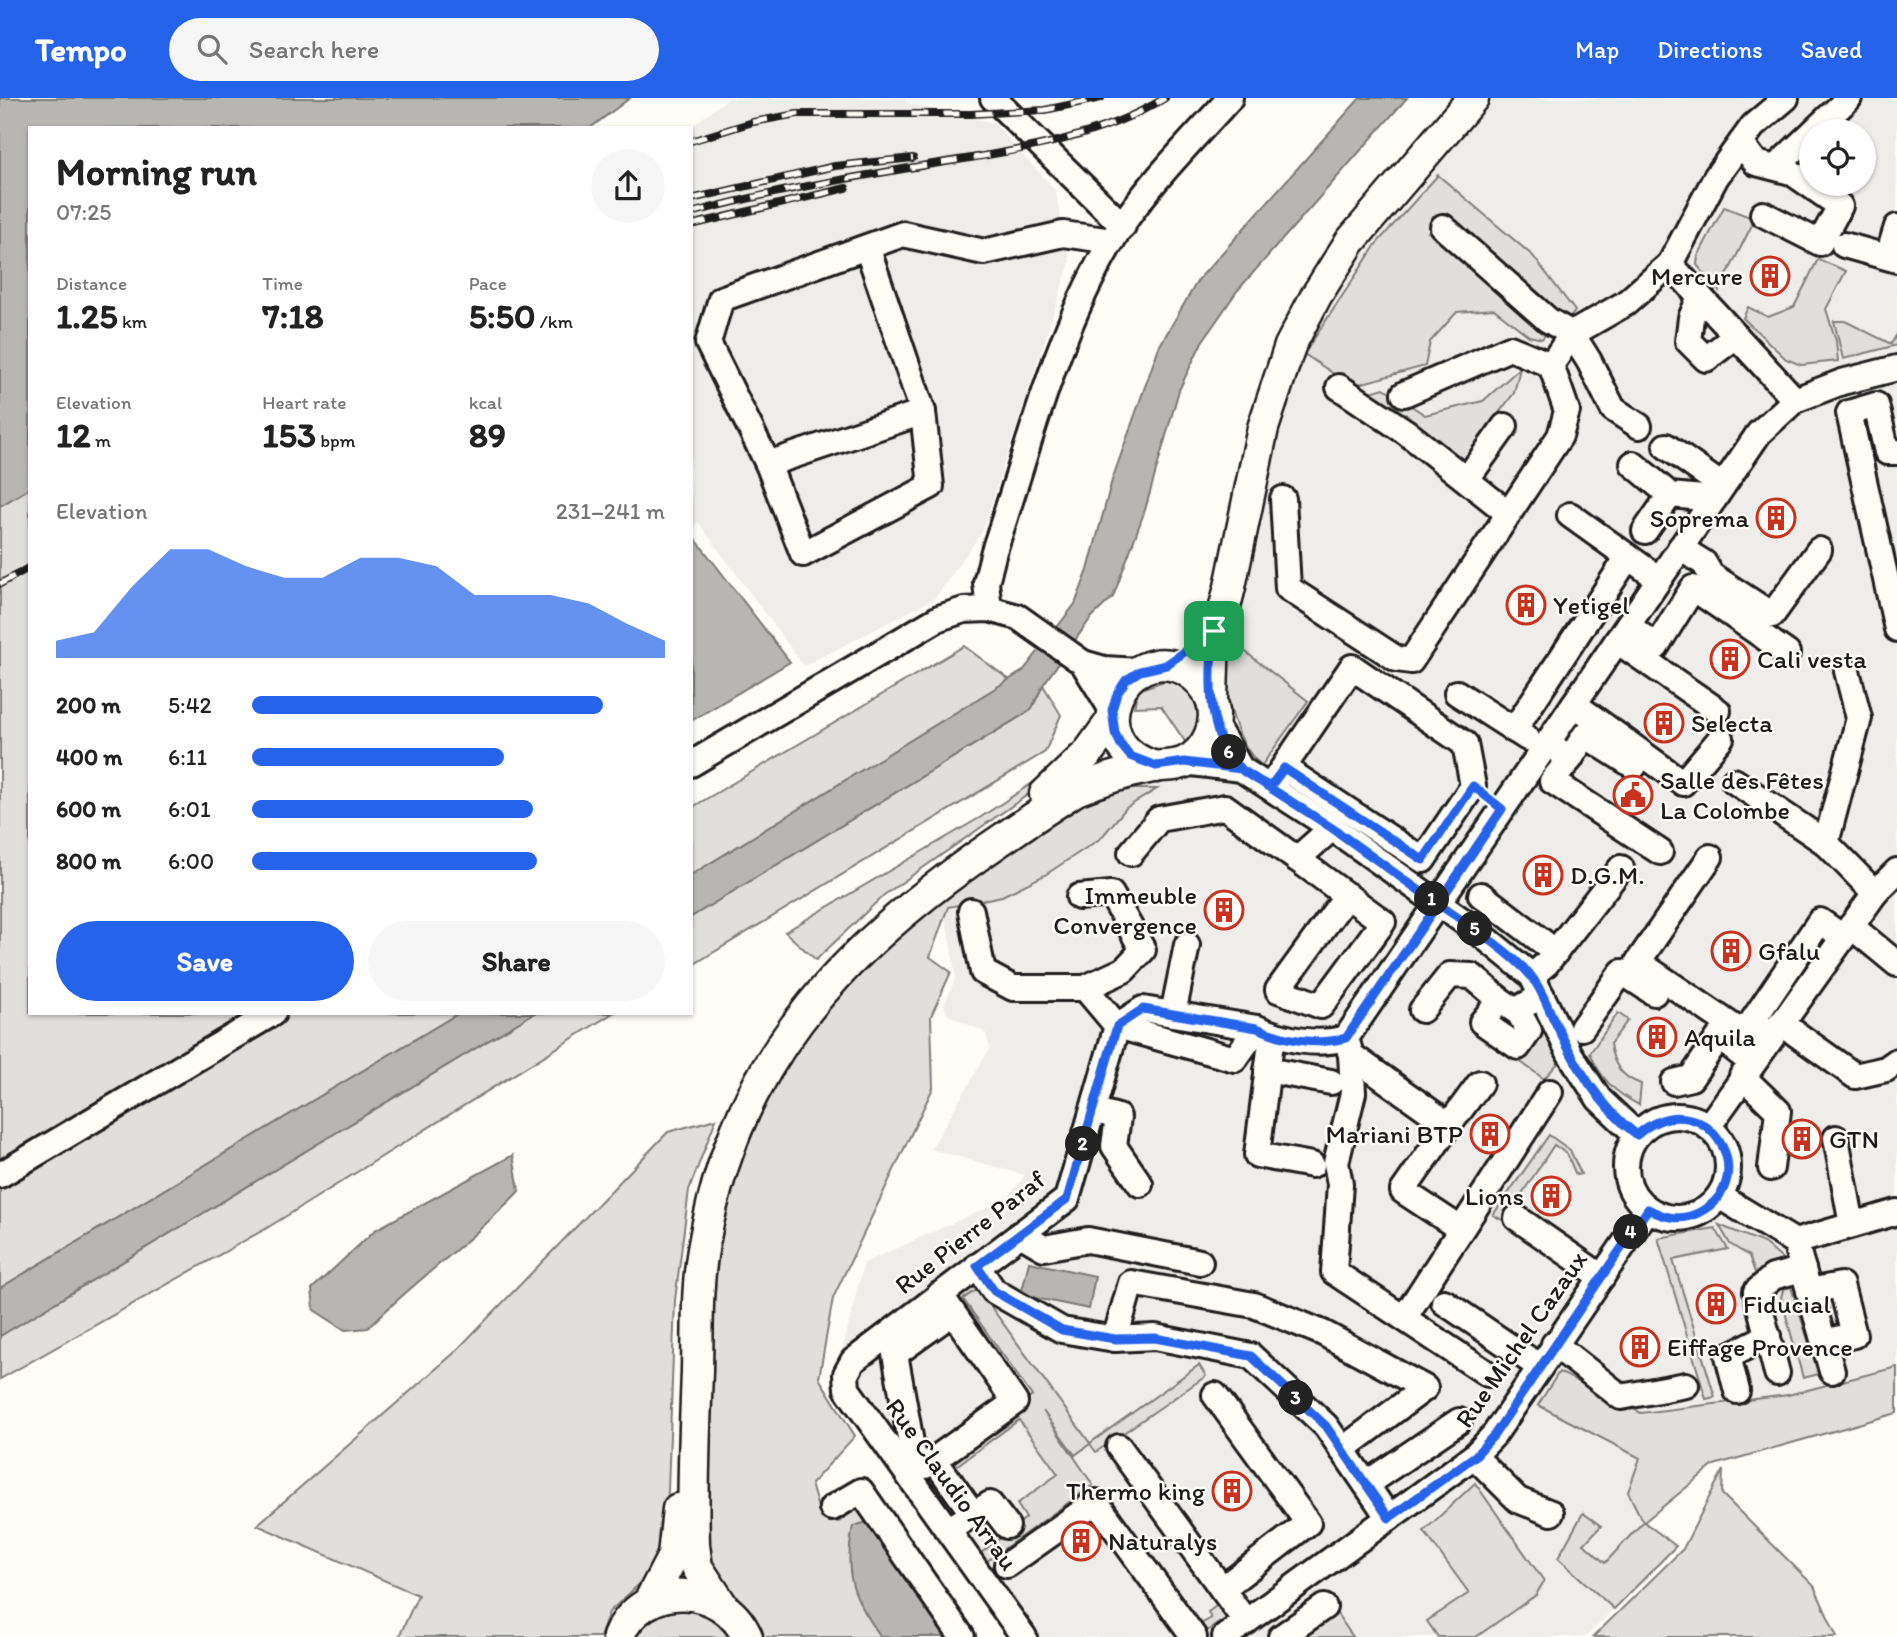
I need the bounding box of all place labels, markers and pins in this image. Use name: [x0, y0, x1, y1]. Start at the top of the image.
building icon: Mercure: [1749, 255, 1791, 297]
place label: Mercure: [1651, 260, 1743, 292]
building icon: Soprema: [1755, 497, 1797, 539]
place label: Soprema: [1650, 502, 1750, 534]
building icon: Yetigel: [1505, 584, 1547, 626]
place label: Yetigel: [1553, 589, 1630, 621]
pin: [1184, 601, 1244, 661]
building icon: Cali vesta: [1709, 638, 1751, 680]
place label: Cali vesta: [1757, 643, 1867, 675]
building icon: Selecta: [1643, 702, 1685, 744]
place label: Selecta: [1691, 707, 1773, 739]
pin: 6: [1212, 734, 1246, 770]
place label: Salle des Fêtes La Colombe: [1660, 764, 1824, 826]
public building icon: Salle des Fêtes La Colombe: [1612, 774, 1654, 816]
building icon: D.G.M.: [1522, 854, 1564, 896]
place label: D.G.M.: [1570, 859, 1645, 891]
place label: Immeuble Convergence: [1053, 879, 1197, 941]
pin: 1: [1414, 882, 1450, 916]
building icon: Immeuble Convergence: [1203, 889, 1245, 931]
pin: 5: [1458, 912, 1492, 946]
building icon: Gfalu: [1710, 930, 1752, 972]
place label: Gfalu: [1758, 935, 1820, 967]
building icon: Aquila: [1636, 1016, 1678, 1058]
place label: Aquila: [1684, 1021, 1756, 1053]
building icon: Mariani BTP: [1469, 1113, 1511, 1155]
place label: Mariani BTP: [1326, 1118, 1463, 1150]
building icon: GTN: [1781, 1118, 1823, 1160]
place label: GTN: [1829, 1123, 1879, 1155]
pin: 2: [1066, 1126, 1100, 1162]
building icon: Lions: [1530, 1175, 1572, 1217]
place label: Lions: [1465, 1180, 1524, 1212]
pin: 4: [1614, 1214, 1648, 1250]
building icon: Fiducial: [1695, 1283, 1737, 1325]
place label: Fiducial: [1743, 1288, 1831, 1320]
building icon: Eiffage Provence: [1619, 1326, 1661, 1368]
place label: Eiffage Provence: [1667, 1331, 1853, 1363]
pin: 3: [1278, 1380, 1314, 1416]
building icon: Thermo king: [1211, 1470, 1253, 1512]
place label: Thermo king: [1066, 1475, 1206, 1507]
building icon: Naturalys: [1060, 1520, 1102, 1562]
place label: Naturalys: [1108, 1525, 1217, 1557]

